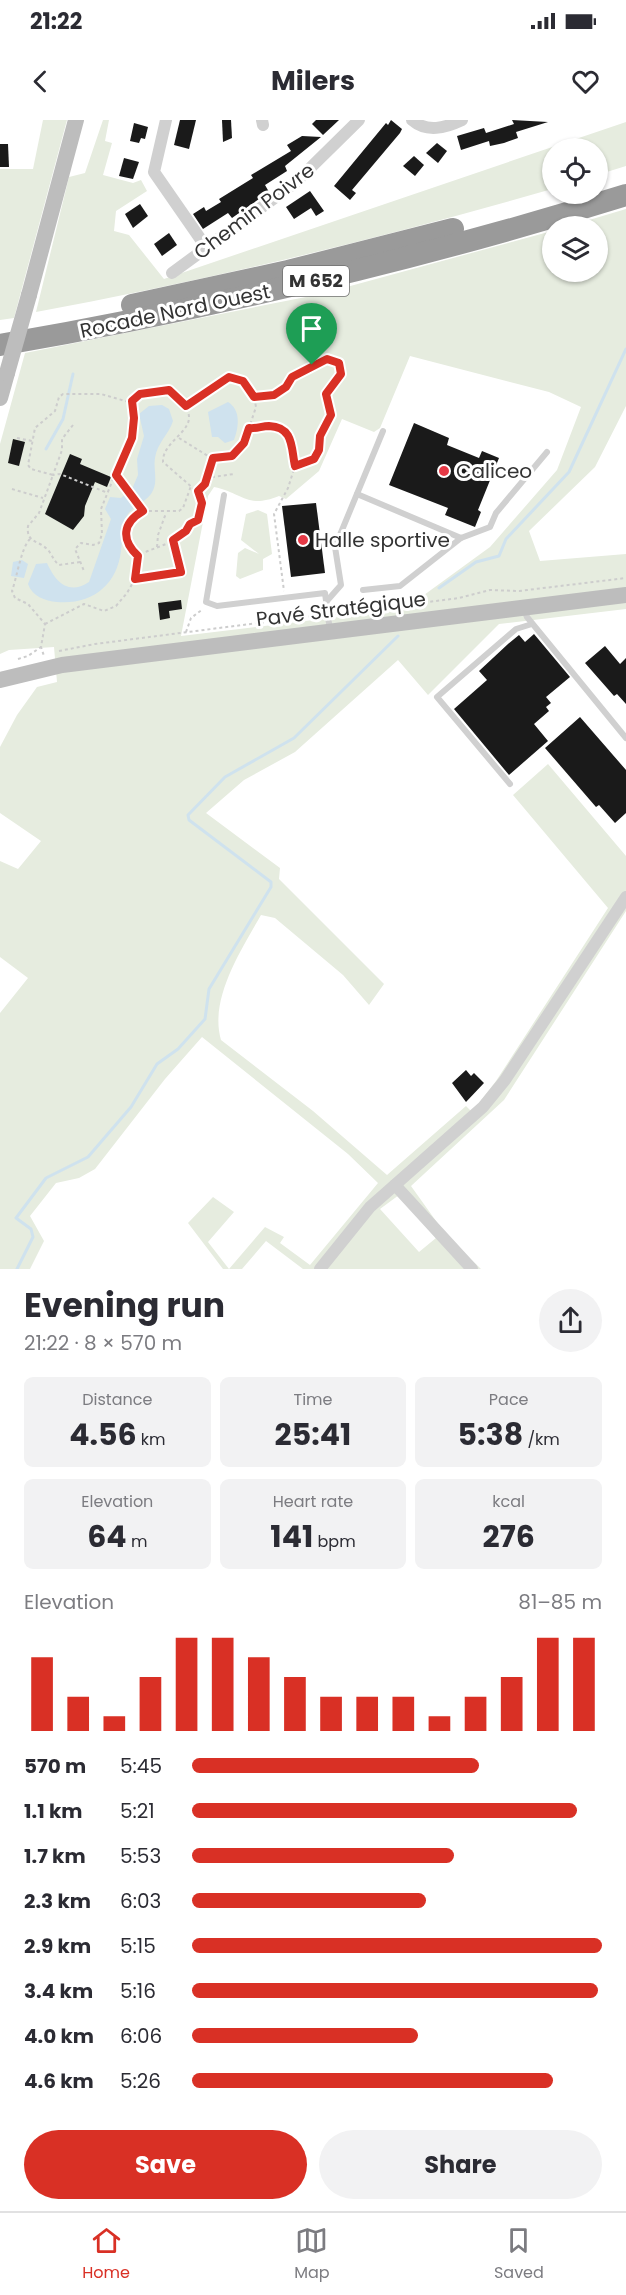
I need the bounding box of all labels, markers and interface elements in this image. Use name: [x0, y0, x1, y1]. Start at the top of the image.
text: 21:22: [30, 6, 82, 37]
text: Milers: [271, 62, 355, 99]
icon: back: [24, 65, 57, 98]
icon: heart: [569, 65, 602, 98]
map controls: [542, 138, 608, 282]
button: locate: [542, 138, 608, 204]
street label: Chemin Poivre: [188, 156, 320, 266]
button: layers: [542, 216, 608, 282]
road number: M 652: [283, 266, 349, 296]
street label: Rocade Nord Ouest: [77, 277, 273, 345]
pin: [286, 303, 337, 365]
icon: arrive: [295, 312, 328, 345]
place label: Caliceo: [456, 457, 532, 485]
marker: Caliceo: [437, 464, 451, 478]
place label: Halle sportive: [315, 526, 450, 554]
marker: Halle sportive: [296, 533, 310, 547]
street label: Pavé Stratégique: [254, 585, 428, 633]
text: Evening run: [24, 1282, 225, 1329]
button: share: [539, 1289, 602, 1352]
text: 21:22 · 8 × 570 m: [24, 1329, 182, 1357]
text: Distance: [82, 1388, 152, 1411]
text: Time: [293, 1388, 332, 1411]
text: Pace: [489, 1388, 529, 1411]
text: 4.56: [69, 1413, 137, 1456]
text: 25:41: [275, 1413, 351, 1456]
text: 5:38: [458, 1413, 523, 1456]
text: km: [137, 1428, 166, 1451]
text: /km: [523, 1428, 560, 1451]
text: Elevation: [81, 1490, 153, 1513]
text: Heart rate: [273, 1490, 353, 1513]
text: kcal: [492, 1490, 525, 1513]
text: 64: [87, 1515, 127, 1558]
text: 141: [270, 1515, 313, 1558]
text: 276: [483, 1515, 535, 1558]
text: m: [127, 1530, 147, 1553]
text: bpm: [313, 1530, 356, 1553]
text: Elevation: [24, 1588, 114, 1616]
text: 81–85 m: [518, 1588, 602, 1616]
text: 570 m: [24, 1752, 86, 1780]
text: 5:45: [120, 1752, 162, 1780]
text: 1.1 km: [24, 1797, 82, 1825]
text: 5:21: [120, 1797, 155, 1825]
text: 1.7 km: [24, 1842, 86, 1870]
text: 5:53: [120, 1842, 161, 1870]
text: 2.3 km: [24, 1887, 91, 1915]
text: 6:03: [120, 1887, 161, 1915]
text: 2.9 km: [24, 1932, 91, 1960]
text: 5:15: [120, 1932, 156, 1960]
text: 3.4 km: [24, 1977, 93, 2005]
text: 5:16: [120, 1977, 156, 2005]
text: 4.0 km: [24, 2022, 94, 2050]
text: 6:06: [120, 2022, 162, 2050]
text: 4.6 km: [24, 2067, 94, 2095]
text: 5:26: [120, 2067, 161, 2095]
button: Save: [24, 2130, 307, 2199]
button: Share: [319, 2130, 602, 2199]
tab: Home: [82, 2224, 130, 2285]
tab: Map: [294, 2224, 330, 2285]
tab: Saved: [494, 2224, 544, 2285]

